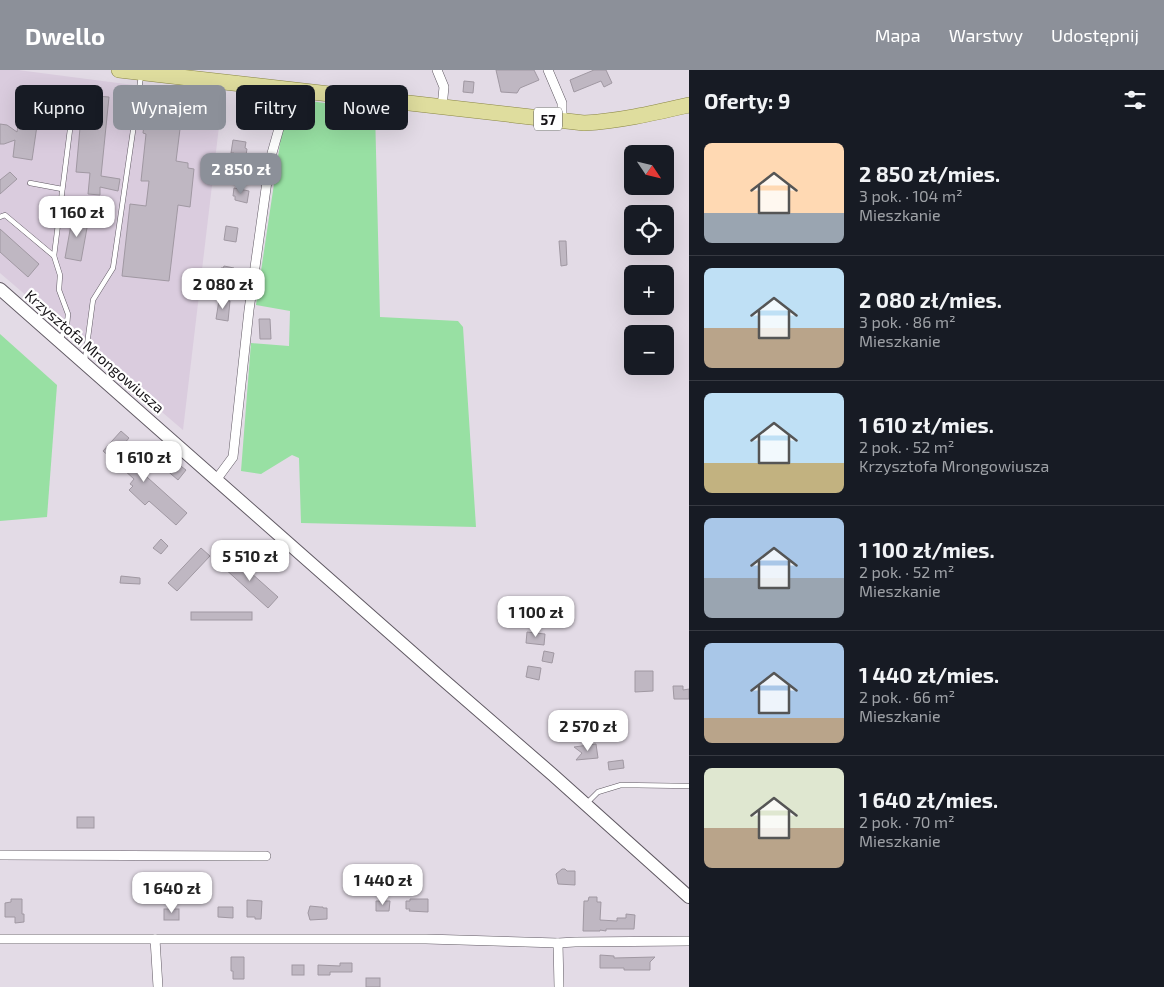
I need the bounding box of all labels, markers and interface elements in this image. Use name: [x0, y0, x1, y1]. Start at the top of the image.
text: Dwello: [25, 21, 105, 50]
text: Mapa: [875, 24, 921, 46]
text: Warstwy: [949, 24, 1023, 46]
text: Udostępnij: [1051, 24, 1139, 46]
chip: Kupno: [15, 85, 103, 130]
chip: Wynajem: [113, 85, 226, 130]
chip: Filtry: [236, 85, 315, 130]
chip: Nowe: [325, 85, 408, 130]
icon: filters: [1121, 86, 1149, 114]
text: Oferty: 9: [704, 88, 790, 113]
road number: 57: [534, 108, 562, 131]
north arrow: [624, 145, 674, 195]
map controls: [624, 145, 674, 375]
pin: 2 850 zł: [189, 152, 293, 195]
text: 2 850 zł: [211, 159, 271, 178]
text: 2 850 zł/mies.: [859, 161, 1000, 186]
icon: home: [744, 163, 804, 223]
text: 3 pok. · 104 m²: [859, 186, 963, 205]
pin: 1 160 zł: [25, 196, 129, 238]
text: 1 160 zł: [50, 202, 104, 221]
button: locate: [624, 205, 674, 255]
text: Mieszkanie: [859, 205, 941, 224]
button: +: [624, 265, 674, 315]
pin: 2 080 zł: [171, 268, 275, 310]
text: 2 080 zł: [193, 274, 253, 293]
street label: Krzysztofa Mrongowiusza: [22, 286, 168, 416]
text: 2 080 zł/mies.: [859, 287, 1002, 312]
icon: home: [744, 288, 804, 348]
text: 3 pok. · 86 m²: [859, 312, 956, 331]
button: −: [624, 325, 674, 375]
text: Mieszkanie: [859, 331, 941, 350]
text: 1 610 zł/mies.: [859, 412, 994, 437]
icon: home: [744, 413, 804, 473]
text: 2 pok. · 52 m²: [859, 437, 954, 456]
pin: 1 610 zł: [92, 440, 196, 483]
text: 1 610 zł: [117, 447, 171, 466]
text: Krzysztofa Mrongowiusza: [859, 456, 1049, 475]
text: 1 100 zł/mies.: [859, 537, 995, 562]
icon: home: [744, 538, 804, 598]
pin: 5 510 zł: [198, 540, 302, 582]
text: 5 510 zł: [222, 546, 278, 565]
text: 2 pok. · 52 m²: [859, 562, 954, 581]
text: Mieszkanie: [859, 581, 941, 600]
pin: 1 100 zł: [484, 596, 588, 638]
text: 1 100 zł: [508, 602, 564, 621]
text: 1 440 zł/mies.: [859, 662, 999, 687]
icon: home: [744, 663, 804, 723]
text: 2 pok. · 66 m²: [859, 687, 955, 706]
text: Mieszkanie: [859, 706, 941, 725]
pin: 2 570 zł: [536, 710, 640, 752]
text: 2 570 zł: [559, 716, 617, 735]
text: 1 640 zł/mies.: [859, 787, 998, 812]
icon: home: [744, 788, 804, 848]
text: 2 pok. · 70 m²: [859, 812, 955, 831]
text: Mieszkanie: [859, 831, 941, 850]
pin: 1 440 zł: [331, 864, 435, 906]
text: 1 440 zł: [354, 870, 412, 889]
pin: 1 640 zł: [120, 872, 224, 914]
text: 1 640 zł: [143, 878, 201, 897]

